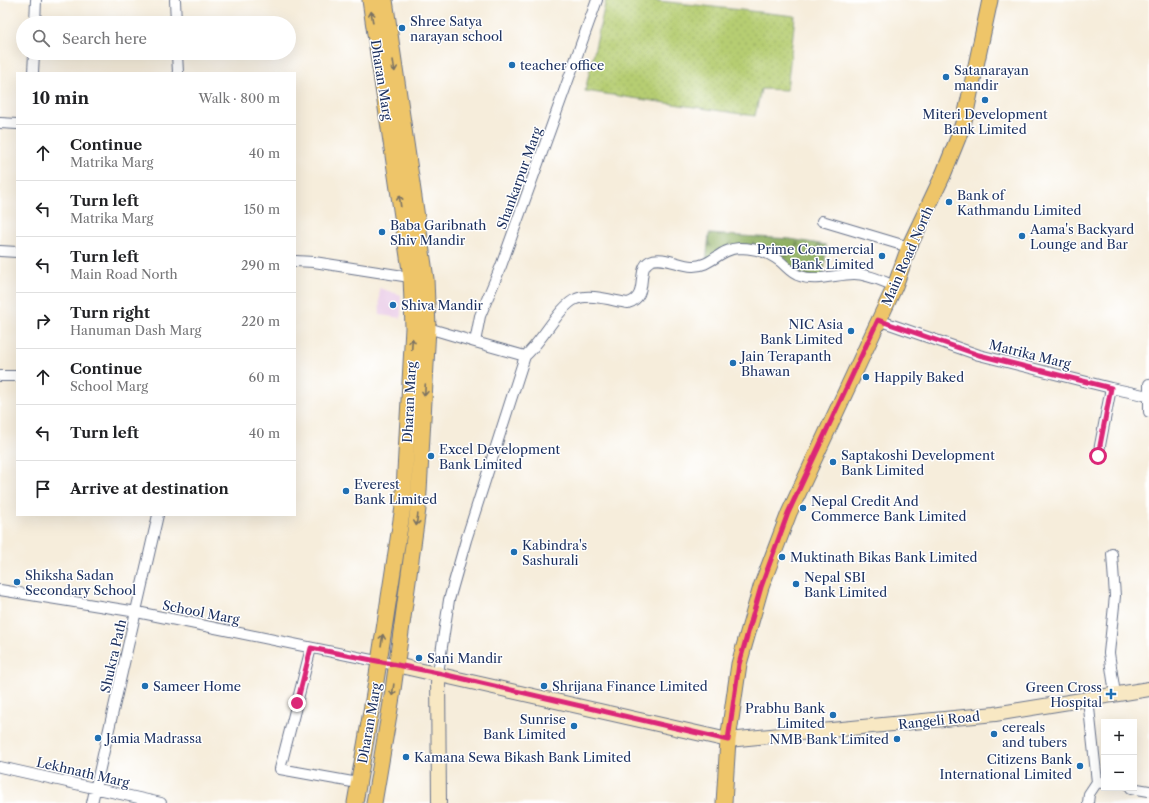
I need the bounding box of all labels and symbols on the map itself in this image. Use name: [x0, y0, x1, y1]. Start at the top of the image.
one-way arrow: [368, 11, 376, 24]
place label: Shree Satya narayan school: [410, 13, 503, 44]
marker: Shree Satya narayan school: [397, 23, 407, 33]
street label: Dharan Marg: [368, 39, 396, 122]
place label: teacher office: [520, 57, 604, 73]
one-way arrow: [391, 59, 399, 72]
marker: teacher office: [507, 60, 517, 70]
place label: Satanarayan mandir: [954, 62, 1029, 93]
marker: Satanarayan mandir: [941, 72, 951, 82]
marker: Miteri Development Bank Limited: [980, 95, 990, 105]
place label: Miteri Development Bank Limited: [922, 106, 1048, 137]
street label: Shankarpur Marg: [493, 125, 545, 231]
place label: Bank of Kathmandu Limited: [957, 187, 1082, 218]
one-way arrow: [396, 195, 404, 208]
marker: Bank of Kathmandu Limited: [944, 197, 954, 207]
street label: Main Road North: [878, 204, 936, 308]
place label: Baba Garibnath Shiv Mandir: [390, 217, 486, 248]
place label: Aama's Backyard Lounge and Bar: [1029, 221, 1134, 252]
marker: Baba Garibnath Shiv Mandir: [377, 227, 387, 237]
marker: Aama's Backyard Lounge and Bar: [1017, 231, 1027, 241]
place label: Prime Commercial Bank Limited: [757, 241, 874, 272]
marker: Prime Commercial Bank Limited: [877, 251, 887, 261]
place label: Shiva Mandir: [401, 297, 483, 313]
marker: Shiva Mandir: [388, 300, 398, 310]
place label: NIC Asia Bank Limited: [760, 316, 843, 347]
marker: NIC Asia Bank Limited: [846, 326, 856, 336]
street label: Matrika Marg: [988, 336, 1073, 372]
one-way arrow: [409, 338, 416, 351]
place label: Jain Terapanth Bhawan: [739, 348, 831, 379]
marker: Jain Terapanth Bhawan: [728, 358, 738, 368]
street label: Dharan Marg: [399, 361, 419, 443]
place label: Happily Baked: [874, 369, 964, 385]
marker: Happily Baked: [861, 372, 871, 382]
one-way arrow: [421, 383, 428, 396]
place label: Excel Development Bank Limited: [439, 441, 561, 472]
place label: Saptakoshi Development Bank Limited: [841, 447, 995, 478]
route start: [1089, 447, 1107, 465]
marker: Excel Development Bank Limited: [426, 451, 436, 461]
marker: Saptakoshi Development Bank Limited: [828, 457, 838, 467]
place label: Everest Bank Limited: [354, 476, 437, 507]
marker: Everest Bank Limited: [341, 486, 351, 496]
place label: Nepal Credit And Commerce Bank Limited: [811, 493, 967, 524]
marker: Nepal Credit And Commerce Bank Limited: [798, 503, 808, 513]
one-way arrow: [413, 513, 421, 526]
place label: Kabindra's Sashurali: [522, 537, 588, 568]
marker: Kabindra's Sashurali: [509, 547, 519, 557]
place label: Muktinath Bikas Bank Limited: [790, 549, 978, 565]
marker: Muktinath Bikas Bank Limited: [777, 552, 787, 562]
place label: Shiksha Sadan Secondary School: [25, 567, 136, 598]
place label: Nepal SBI Bank Limited: [804, 569, 887, 600]
marker: Shiksha Sadan Secondary School: [12, 577, 22, 587]
marker: Nepal SBI Bank Limited: [791, 579, 801, 589]
street label: School Marg: [161, 597, 241, 627]
street label: Shukra Path: [97, 618, 129, 694]
one-way arrow: [378, 634, 386, 647]
place label: Sani Mandir: [427, 650, 503, 666]
marker: Sani Mandir: [414, 653, 424, 663]
place label: Sameer Home: [153, 678, 241, 694]
place label: Shrijana Finance Limited: [552, 678, 708, 694]
place label: Green Cross Hospital: [1025, 679, 1102, 710]
marker: Sameer Home: [140, 681, 150, 691]
street label: Dharan Marg: [354, 681, 384, 764]
marker: Shrijana Finance Limited: [539, 681, 549, 691]
one-way arrow: [389, 683, 397, 696]
marker: Green Cross Hospital: [1105, 688, 1117, 700]
route end: [288, 694, 306, 712]
place label: Prabhu Bank Limited: [745, 700, 825, 731]
street label: Rangeli Road: [897, 708, 981, 732]
marker: Prabhu Bank Limited: [828, 710, 838, 720]
place label: Sunrise Bank Limited: [483, 711, 566, 742]
place label: cereals and tubers: [1002, 719, 1068, 750]
marker: Sunrise Bank Limited: [569, 721, 579, 731]
marker: cereals and tubers: [989, 729, 999, 739]
place label: Jamia Madrassa: [104, 730, 202, 746]
place label: NMB Bank Limited: [769, 731, 889, 747]
marker: Jamia Madrassa: [93, 733, 103, 743]
marker: NMB Bank Limited: [892, 734, 902, 744]
place label: Kamana Sewa Bikash Bank Limited: [414, 749, 631, 765]
place label: Citizens Bank International Limited: [939, 751, 1072, 782]
marker: Kamana Sewa Bikash Bank Limited: [401, 752, 411, 762]
street label: Lekhnath Marg: [35, 754, 131, 790]
marker: Citizens Bank International Limited: [1075, 761, 1085, 771]

